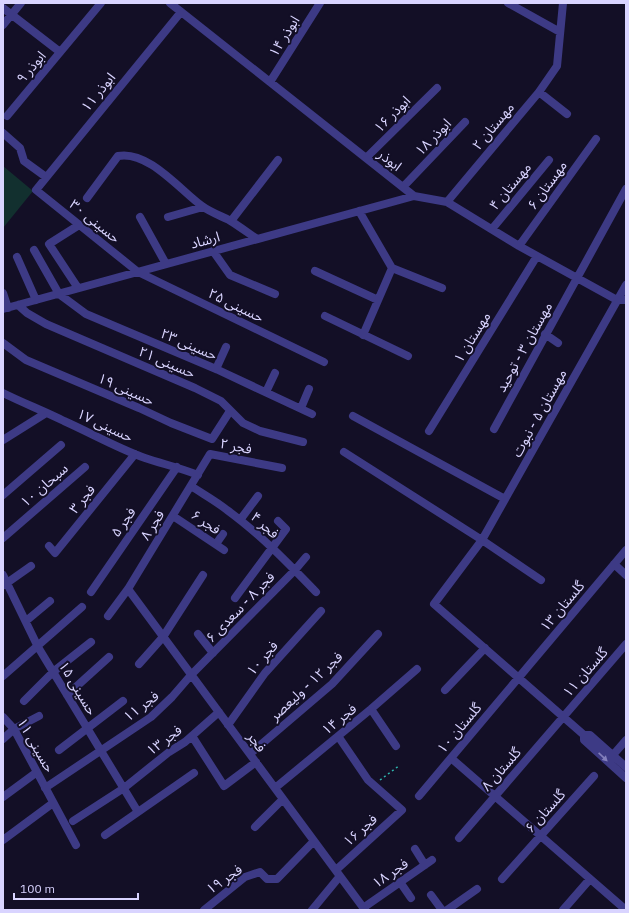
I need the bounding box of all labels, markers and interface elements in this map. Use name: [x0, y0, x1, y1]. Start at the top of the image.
street label: ابوذر ۱۴: [264, 12, 304, 60]
street label: ابوذر ۹: [12, 47, 50, 87]
street label: ابوذر ۱۱: [77, 69, 119, 115]
street label: ابوذر ۱۶: [370, 92, 414, 136]
street label: مهستان ۲: [468, 99, 518, 153]
street label: ابوذر ۱۸: [411, 115, 455, 159]
street label: ابوذر: [374, 144, 406, 175]
street label: مهستان ۶: [523, 157, 571, 213]
street label: مهستان ۴: [485, 159, 535, 213]
street label: حسینی ۳۰: [66, 195, 124, 247]
street label: ارشاد: [188, 227, 222, 253]
street label: حسینی ۲۵: [205, 284, 267, 326]
street label: مهستان ۳ - توحید: [492, 299, 556, 395]
street label: مهستان ۱: [449, 308, 495, 366]
street label: حسینی ۲۳: [158, 324, 220, 364]
street label: حسینی ۲۱: [136, 342, 198, 382]
street label: مهستان ۵ - نبوت: [507, 366, 571, 460]
street label: حسینی ۱۹: [95, 369, 157, 409]
street label: حسینی ۱۷: [74, 404, 136, 446]
street label: فجر ۲: [219, 434, 253, 458]
street label: سبحان ۱۰: [16, 459, 72, 511]
street label: فجر ۳: [65, 481, 99, 517]
street label: فجر ۵: [106, 504, 140, 540]
street label: فجر ۶: [188, 506, 224, 538]
street label: فجر ۸: [136, 507, 168, 543]
street label: فجر ۴: [247, 508, 283, 542]
street label: فجر ۸ - سعدی ۶: [202, 568, 278, 646]
street label: گلستان ۱۳: [536, 577, 588, 635]
street label: فجر ۱۰: [242, 637, 282, 679]
street label: گلستان ۱۱: [558, 643, 612, 701]
street label: فجر ۱۲ - ولیعصر: [265, 648, 346, 725]
street label: حسینی ۱۵: [55, 658, 101, 718]
street label: فجر ۱۱: [120, 687, 162, 725]
street label: فجر ۱۴: [318, 699, 360, 739]
street label: گلستان ۱۰: [433, 699, 485, 757]
street label: حسینی ۱۱: [13, 715, 59, 775]
street label: فجر ۱۳: [143, 721, 185, 759]
street label: فجر: [243, 728, 270, 756]
street label: گلستان ۸: [477, 743, 525, 795]
one-way arrow: [598, 753, 608, 762]
street label: گلستان ۶: [521, 785, 569, 836]
street label: فجر ۱۶: [339, 810, 381, 850]
street label: فجر ۱۸: [368, 854, 412, 892]
street label: فجر ۱۹: [202, 860, 246, 898]
scale bar: [14, 875, 138, 901]
text: 100 m: [20, 881, 55, 896]

